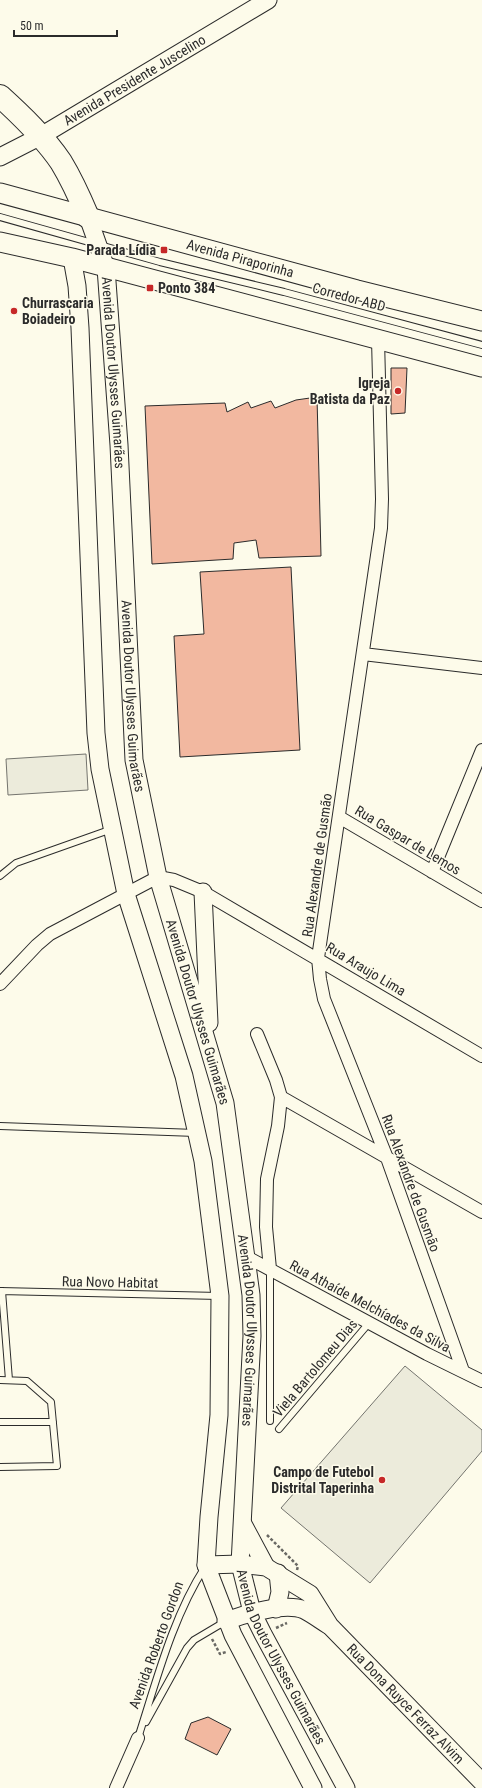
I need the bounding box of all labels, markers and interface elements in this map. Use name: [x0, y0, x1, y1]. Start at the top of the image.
scale bar: [14, 12, 117, 38]
text: 50 m: [20, 19, 44, 33]
street label: Avenida Presidente Juscelino: [61, 31, 208, 129]
street label: Avenida Piraporinha: [185, 236, 296, 280]
place label: Parada Lídia: [86, 242, 156, 258]
marker: Parada Lídia: [159, 245, 169, 255]
street label: Avenida Doutor Ulysses Guimarães: [99, 276, 128, 469]
place label: Ponto 384: [158, 280, 215, 296]
street label: Corredor ABD: [311, 280, 387, 314]
marker: Ponto 384: [145, 283, 155, 293]
place label: Churrascaria Boiadeiro: [22, 295, 94, 327]
marker: Churrascaria Boiadeiro: [9, 306, 19, 316]
place label: Igreja Batista da Paz: [310, 375, 390, 407]
marker: Igreja Batista da Paz: [393, 386, 403, 396]
street label: Avenida Doutor Ulysses Guimarães: [118, 600, 148, 793]
street label: Rua Alexandre de Gusmão: [299, 792, 335, 938]
street label: Rua Gaspar de Lemos: [352, 802, 464, 878]
street label: Avenida Doutor Ulysses Guimarães: [163, 917, 233, 1106]
street label: Rua Araujo Lima: [323, 939, 409, 999]
street label: Rua Alexandre de Gusmão: [379, 1112, 443, 1254]
street label: Avenida Doutor Ulysses Guimarães: [235, 1233, 260, 1427]
street label: Rua Athaíde Melchíades da Silva: [287, 1257, 453, 1355]
street label: Rua Novo Habitat: [62, 1273, 158, 1291]
street label: Viela Bartolomeu Dias: [270, 1316, 360, 1420]
place label: Campo de Futebol Distrital Taperinha: [271, 1464, 374, 1496]
marker: Campo de Futebol Distrital Taperinha: [377, 1475, 387, 1485]
street label: Avenida Doutor Ulysses Guimarães: [234, 1567, 329, 1747]
street label: Avenida Roberto Gordon: [126, 1579, 186, 1711]
street label: Rua Dona Ruyce Ferraz Alvim: [344, 1641, 467, 1767]

